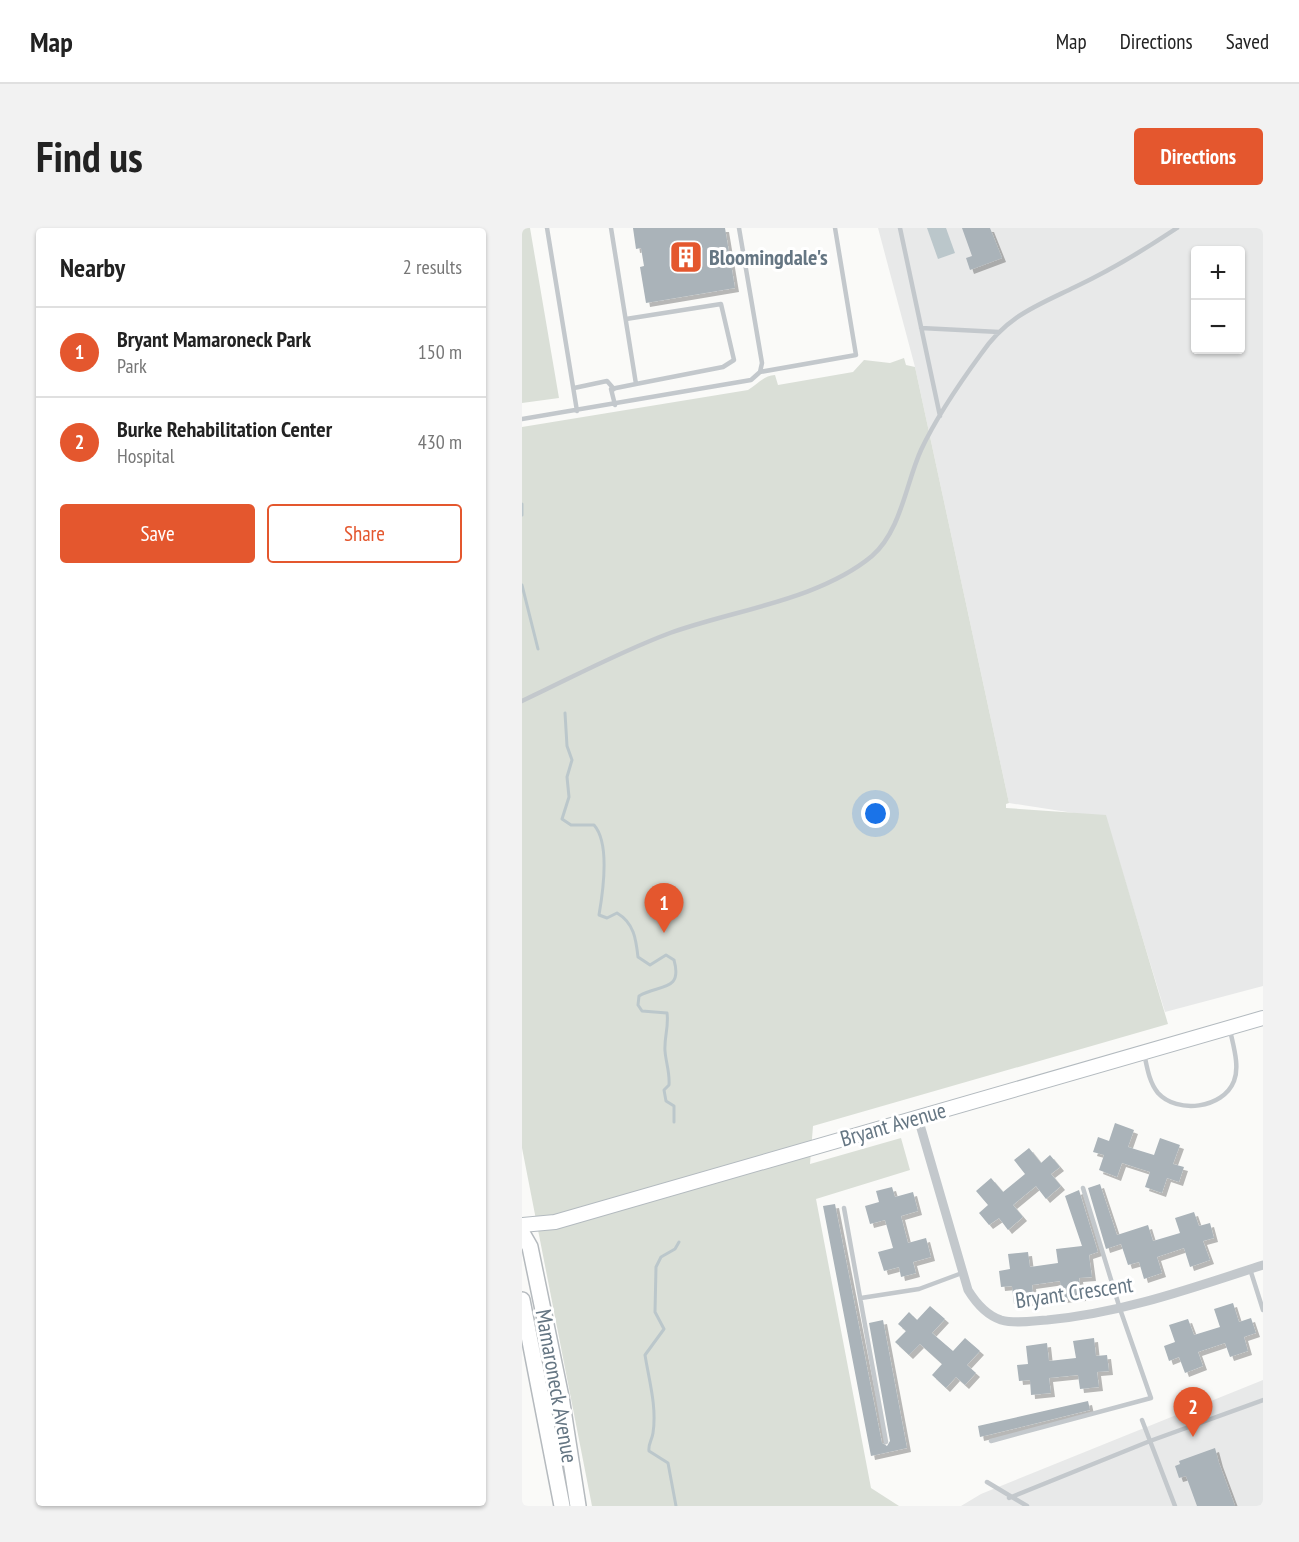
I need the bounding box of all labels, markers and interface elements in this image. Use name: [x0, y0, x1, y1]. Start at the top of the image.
text: Map: [30, 23, 73, 60]
text: Map: [1056, 28, 1087, 55]
text: Directions: [1120, 28, 1193, 55]
text: Saved: [1226, 28, 1269, 55]
button: Directions: [1134, 128, 1263, 185]
text: Find us: [36, 129, 143, 184]
building icon: Bloomingdale's: [668, 239, 704, 275]
place label: Bloomingdale's: [709, 243, 828, 271]
map controls: [1191, 246, 1245, 354]
button: +: [1191, 246, 1245, 300]
text: Nearby: [60, 251, 125, 284]
text: 2 results: [403, 254, 462, 280]
button: −: [1191, 300, 1245, 354]
text: Bryant Mamaroneck Park: [117, 325, 311, 353]
text: 1: [75, 339, 84, 365]
text: 150 m: [418, 339, 462, 365]
text: Park: [117, 353, 147, 379]
text: Burke Rehabilitation Center: [117, 415, 332, 443]
text: 2: [75, 429, 84, 455]
text: 430 m: [418, 429, 462, 455]
text: Hospital: [117, 443, 174, 469]
button: Save: [60, 504, 255, 563]
button: Share: [267, 504, 462, 563]
your location: [861, 799, 890, 828]
pin: 1: [644, 884, 684, 933]
street label: Bryant Avenue: [837, 1096, 949, 1152]
street label: Bryant Crescent: [1013, 1270, 1135, 1314]
street label: Mamaroneck Avenue: [530, 1307, 584, 1465]
pin: 2: [1174, 1388, 1212, 1437]

